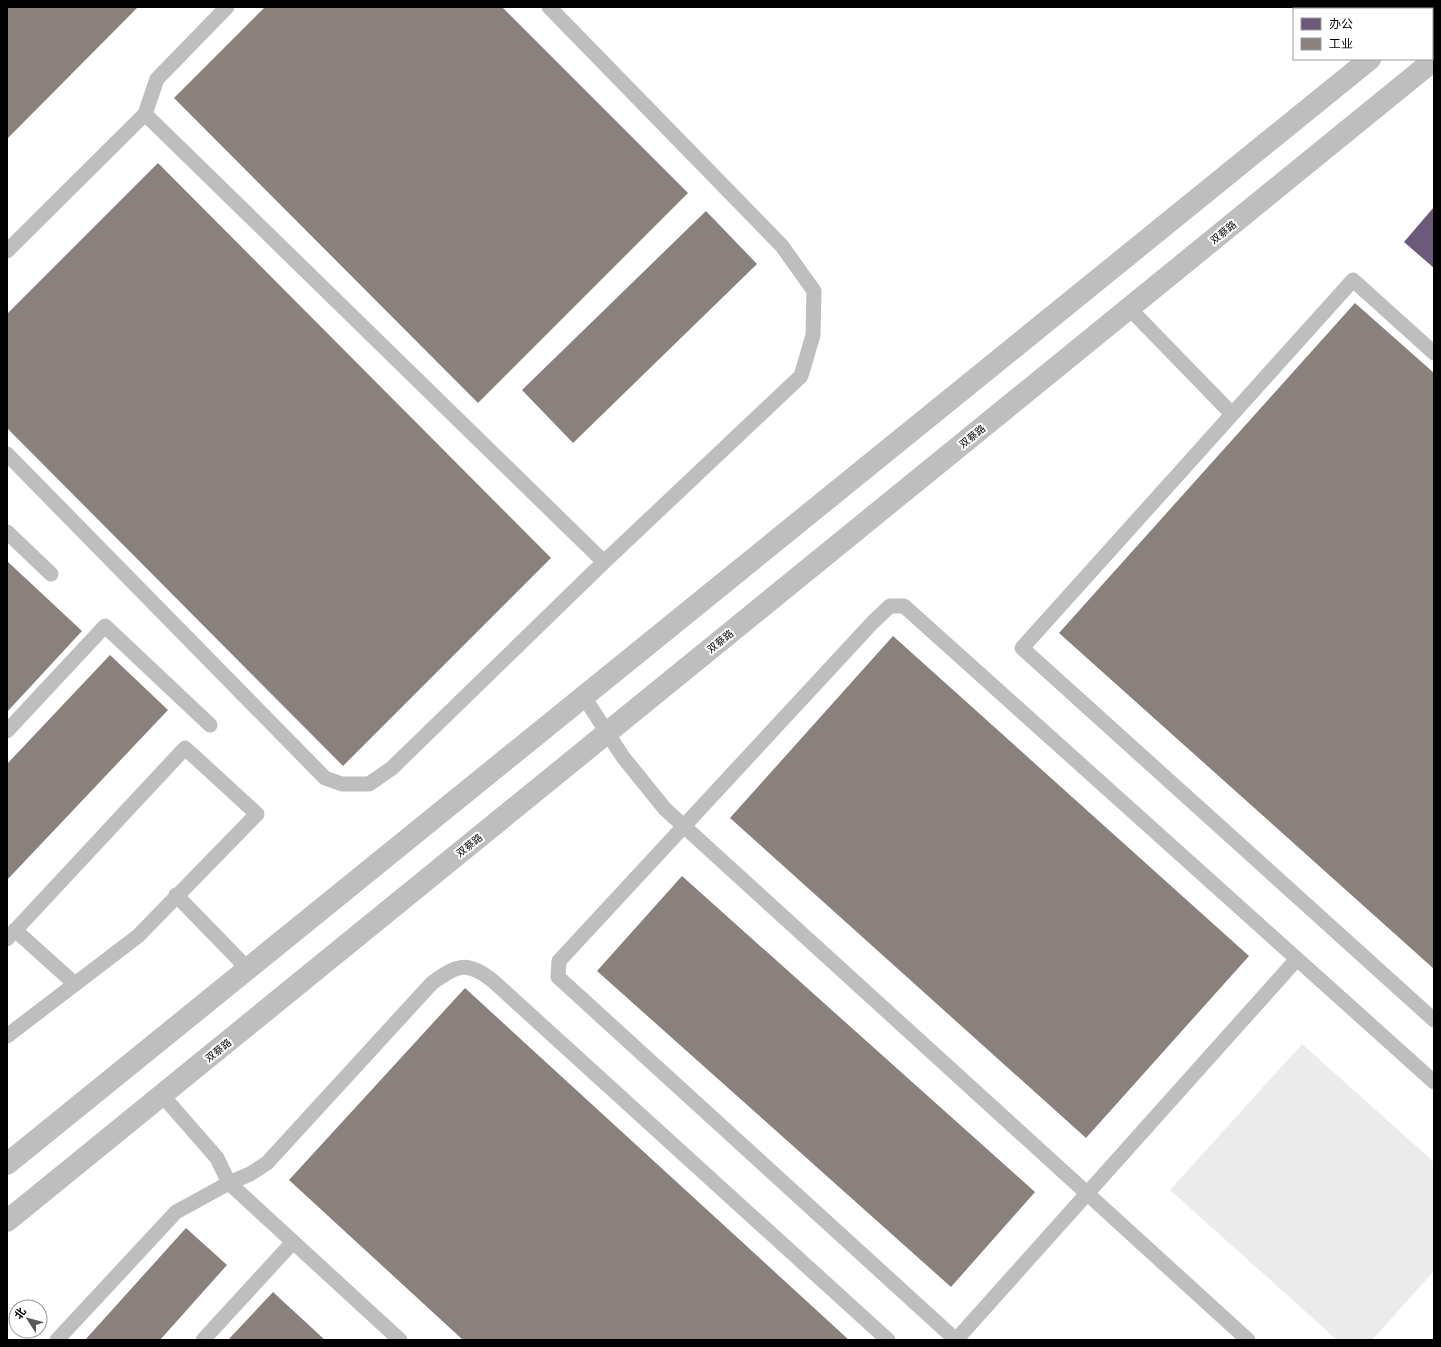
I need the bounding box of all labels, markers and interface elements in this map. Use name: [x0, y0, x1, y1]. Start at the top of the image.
legend: [1293, 8, 1433, 60]
text: 办公: [1329, 15, 1353, 32]
text: 工业: [1329, 35, 1353, 52]
street label: 双蔡路: [1207, 217, 1239, 247]
street label: 双蔡路: [956, 421, 988, 451]
street label: 双蔡路: [704, 626, 736, 656]
street label: 双蔡路: [453, 830, 485, 860]
street label: 双蔡路: [202, 1035, 234, 1065]
north arrow: [8, 1299, 48, 1339]
text: 北: [10, 1304, 29, 1322]

